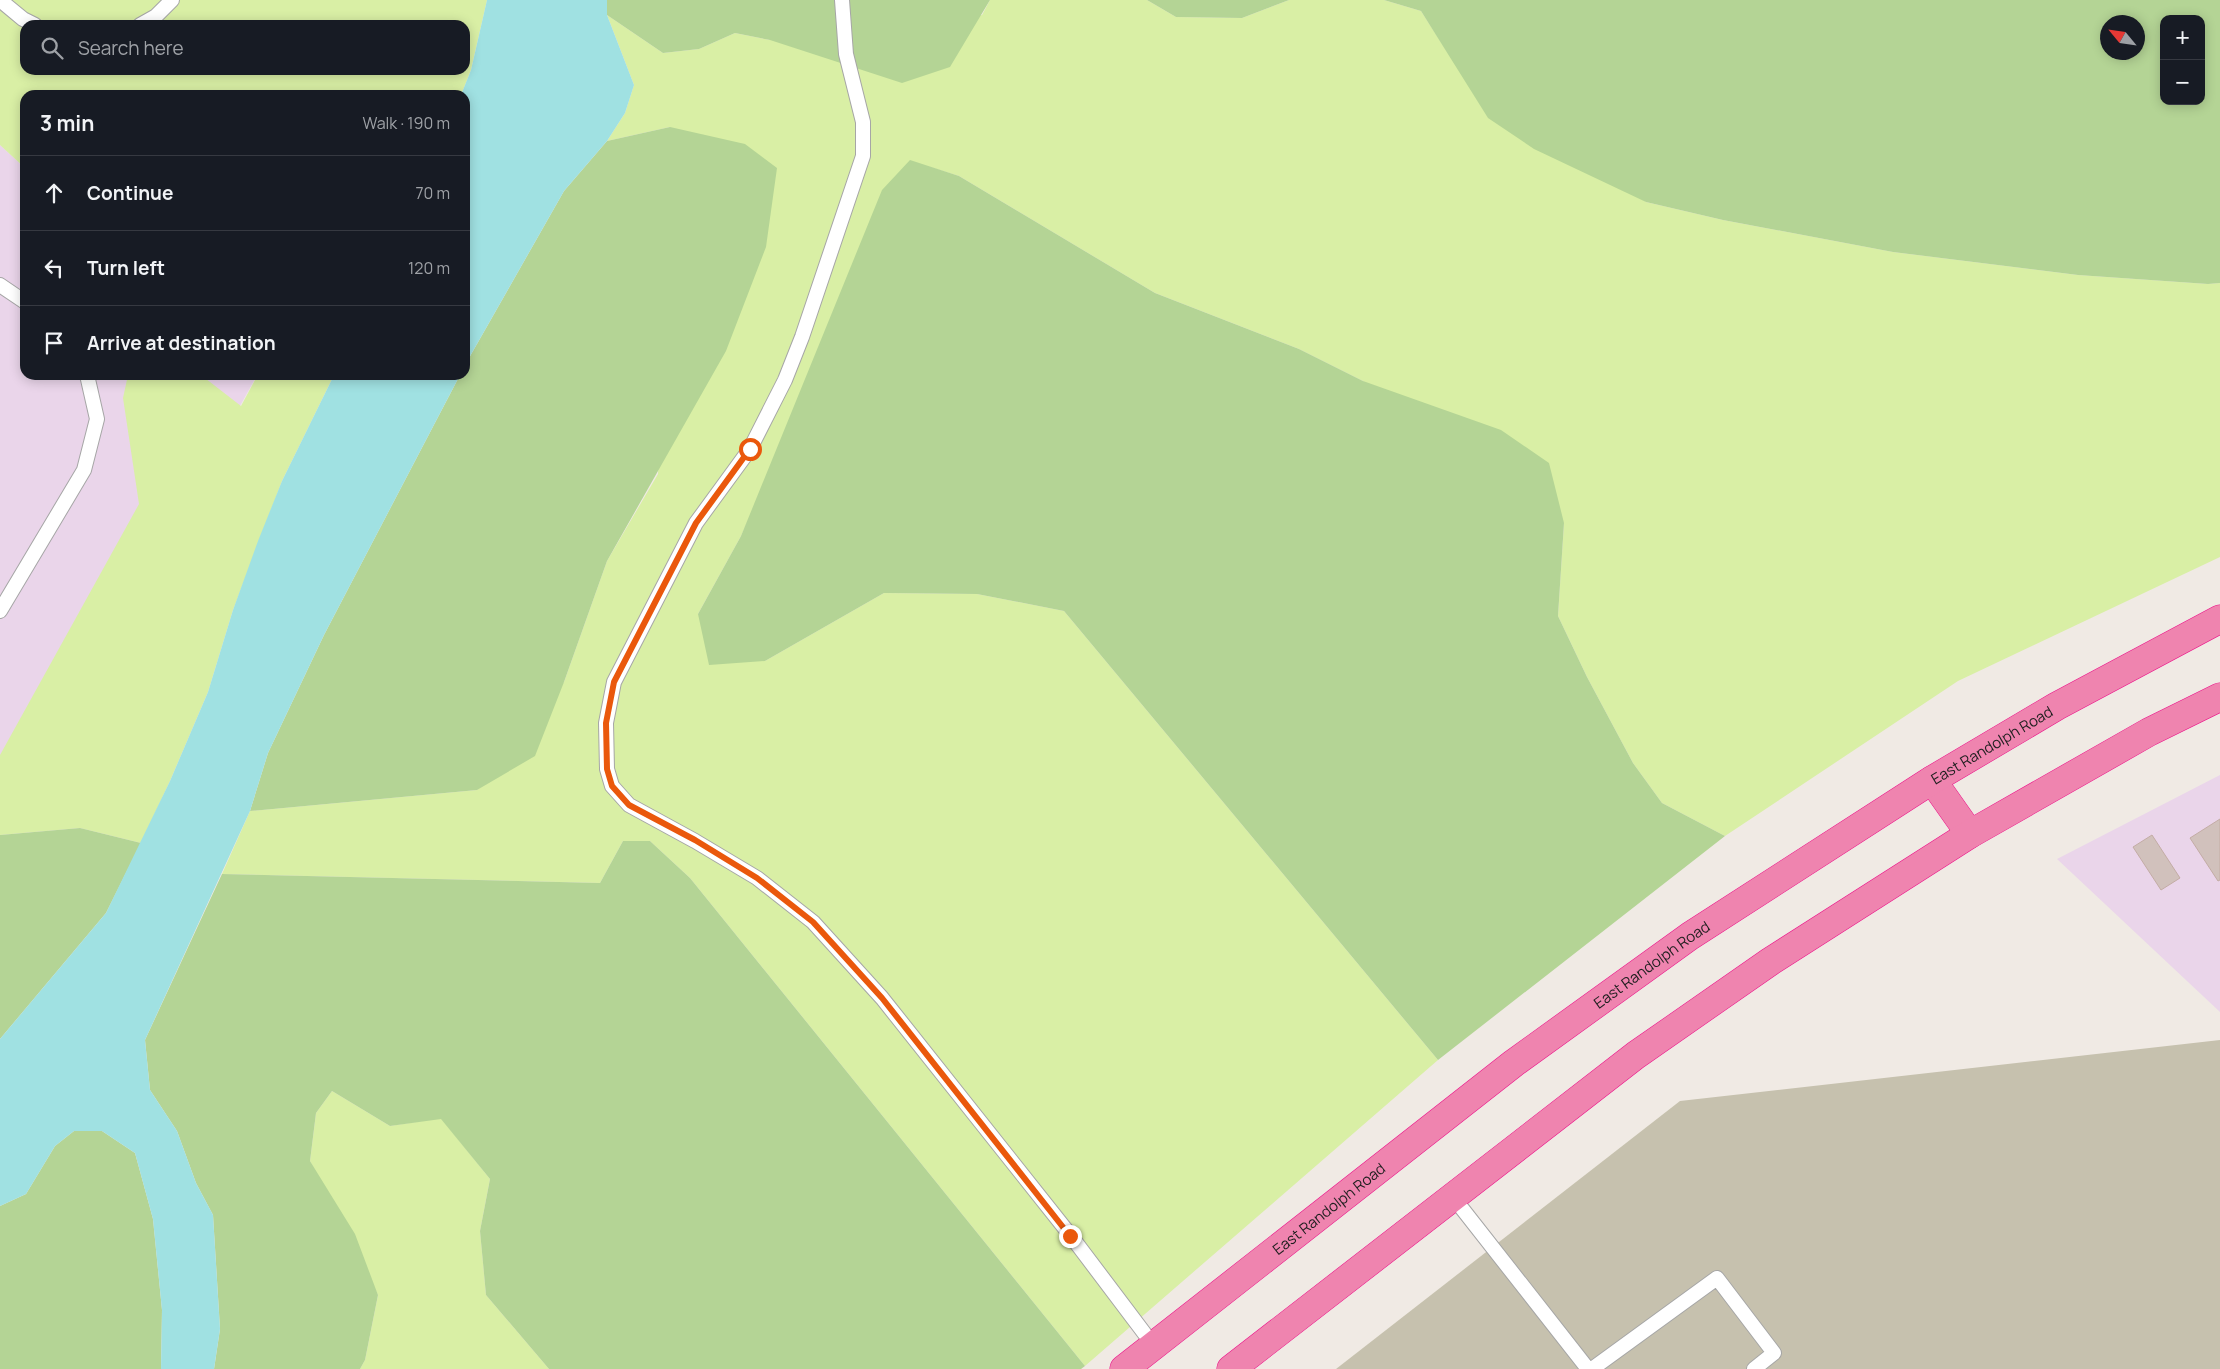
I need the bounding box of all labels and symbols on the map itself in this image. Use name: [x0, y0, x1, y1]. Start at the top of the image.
north arrow: [2100, 15, 2145, 60]
route start: [739, 438, 762, 461]
street label: East Randolph Road: [1927, 700, 2056, 789]
street label: East Randolph Road: [1589, 916, 1714, 1013]
street label: East Randolph Road: [1268, 1158, 1389, 1259]
route end: [1059, 1225, 1082, 1248]

